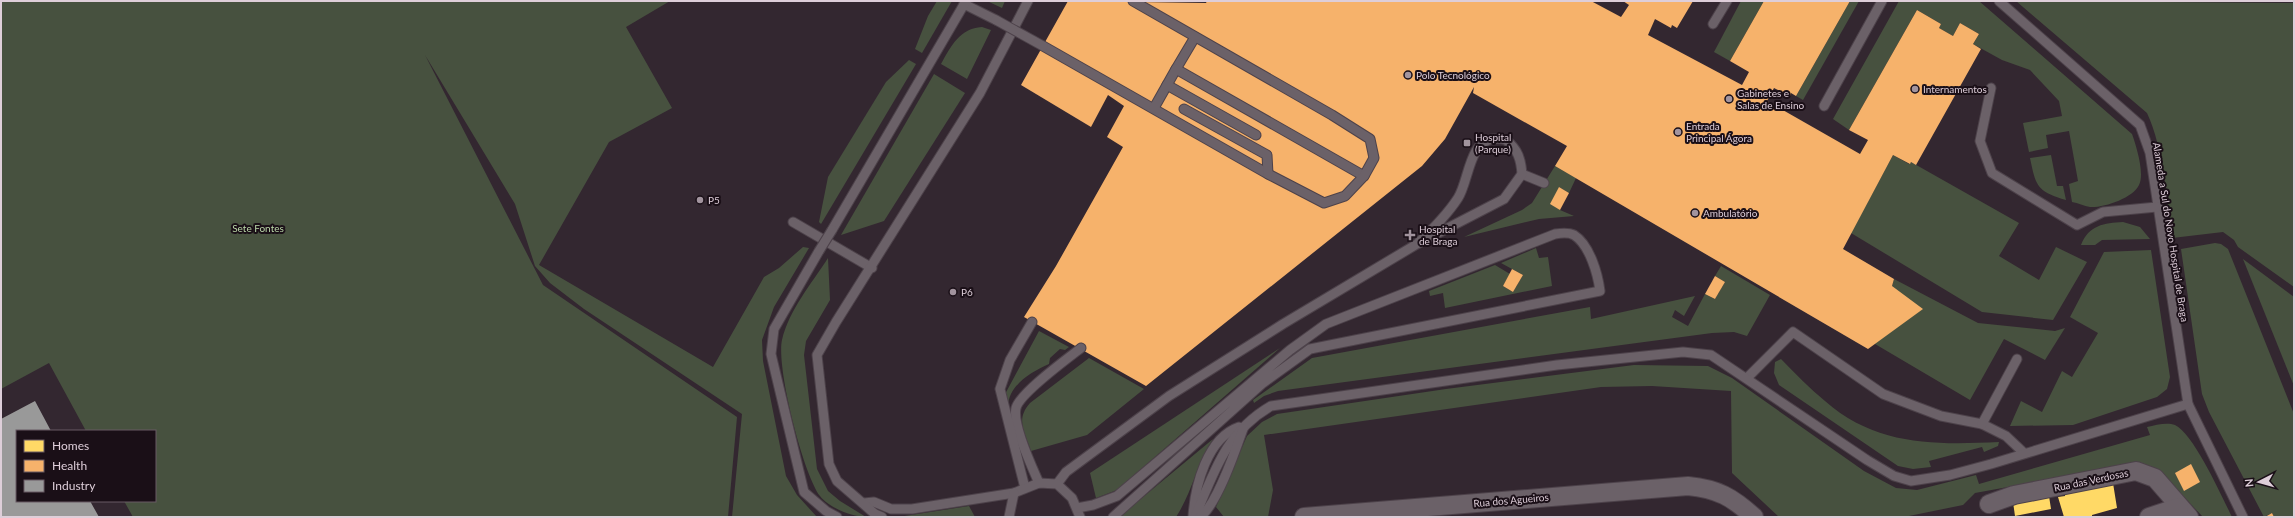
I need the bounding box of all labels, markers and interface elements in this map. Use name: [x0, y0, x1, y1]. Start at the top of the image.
place label: Polo Tecnológico: [1416, 69, 1490, 81]
marker: Polo Tecnológico: [1403, 70, 1413, 80]
place label: Internamentos: [1923, 83, 1987, 95]
marker: Internamentos: [1910, 84, 1920, 94]
place label: Gabinetes e Salas de Ensino: [1737, 87, 1805, 111]
marker: Gabinetes e Salas de Ensino: [1724, 94, 1734, 104]
place label: Entrada Principal Ágora: [1686, 120, 1752, 144]
marker: Entrada Principal Ágora: [1673, 127, 1683, 137]
place label: Hospital (Parque): [1475, 131, 1511, 155]
marker: Hospital (Parque): [1462, 138, 1472, 148]
street label: Alameda a Sul do Novo Hospital de Braga: [2151, 141, 2191, 323]
place label: P5: [708, 194, 720, 206]
marker: P5: [695, 195, 705, 205]
place label: Ambulatório: [1703, 207, 1758, 219]
marker: Ambulatório: [1690, 208, 1700, 218]
park label: Sete Fontes: [232, 222, 284, 234]
place label: Hospital de Braga: [1419, 223, 1458, 247]
marker: Hospital de Braga: [1404, 229, 1416, 241]
place label: P6: [961, 286, 973, 298]
marker: P6: [948, 287, 958, 297]
legend: [16, 430, 156, 502]
text: Homes: [52, 438, 89, 453]
text: Health: [52, 458, 87, 473]
north arrow: [2239, 462, 2279, 502]
street label: Rua das Verdosas: [2053, 466, 2129, 494]
text: Industry: [52, 478, 96, 493]
text: N: [2242, 478, 2255, 488]
street label: Rua dos Agueiros: [1473, 491, 1549, 509]

